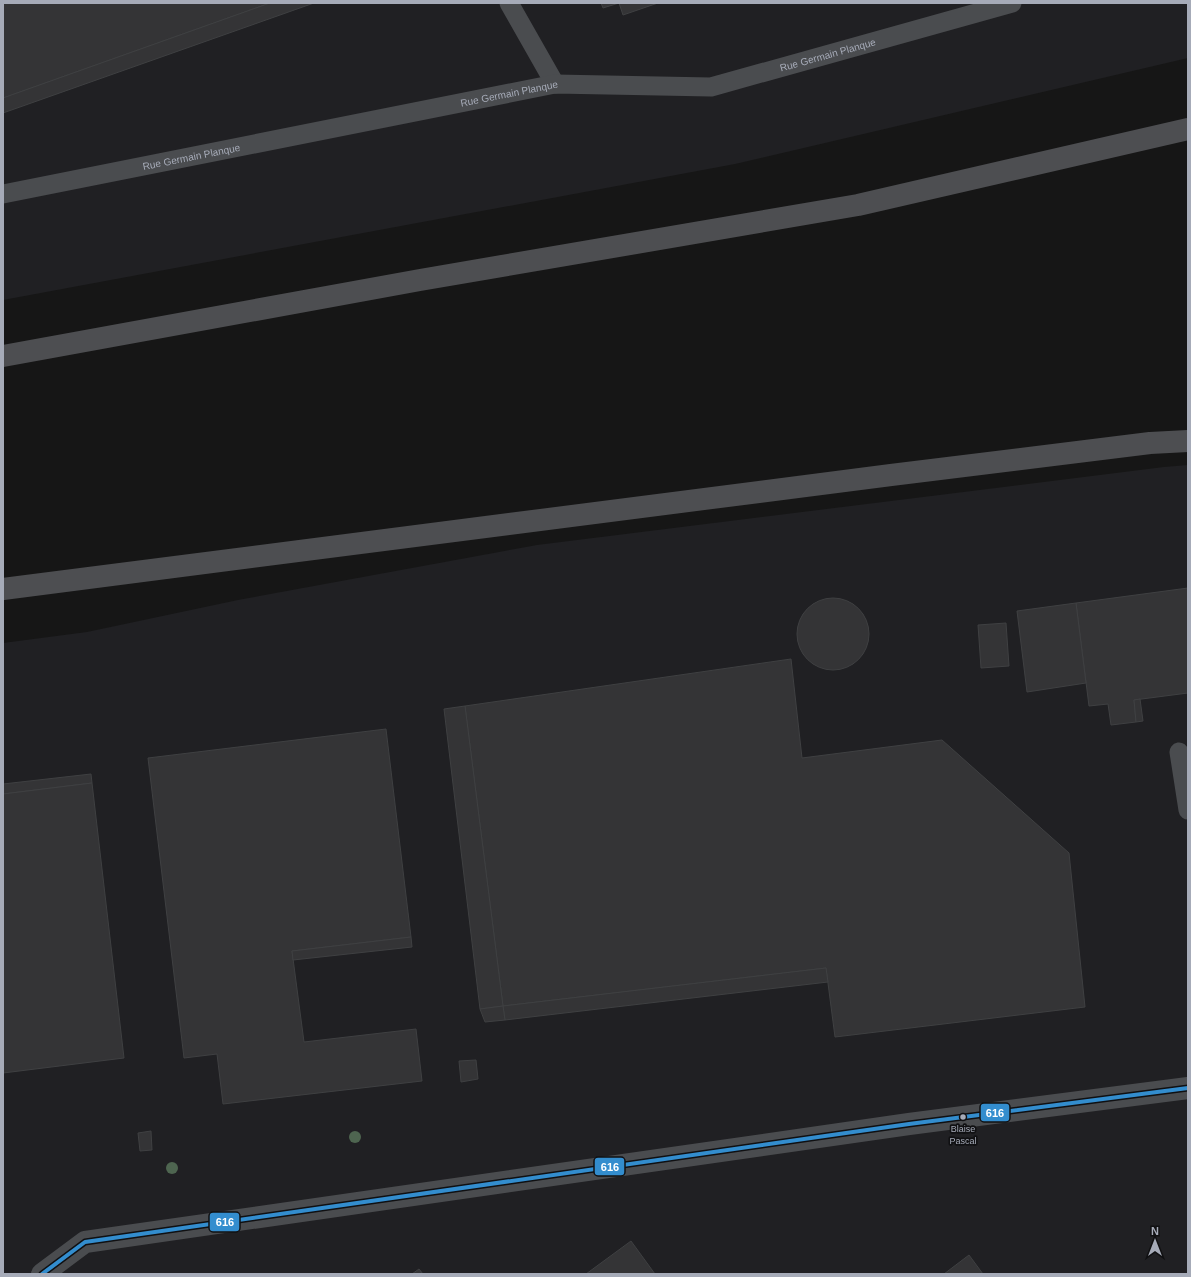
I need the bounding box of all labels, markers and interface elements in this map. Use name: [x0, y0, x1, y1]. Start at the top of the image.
street label: Rue Germain Planque: [779, 36, 877, 74]
street label: Rue Germain Planque: [460, 78, 559, 109]
street label: Rue Germain Planque: [142, 142, 241, 172]
line badge: 616: [980, 1103, 1010, 1122]
text: 616: [986, 1107, 1004, 1119]
marker: Blaise Pascal: [958, 1112, 968, 1122]
place label: Blaise Pascal: [949, 1124, 977, 1146]
line badge: 616: [594, 1157, 625, 1176]
text: 616: [601, 1161, 619, 1173]
line badge: 616: [209, 1212, 240, 1232]
text: 616: [216, 1216, 234, 1228]
north arrow: [1135, 1221, 1175, 1261]
text: N: [1151, 1225, 1159, 1237]

